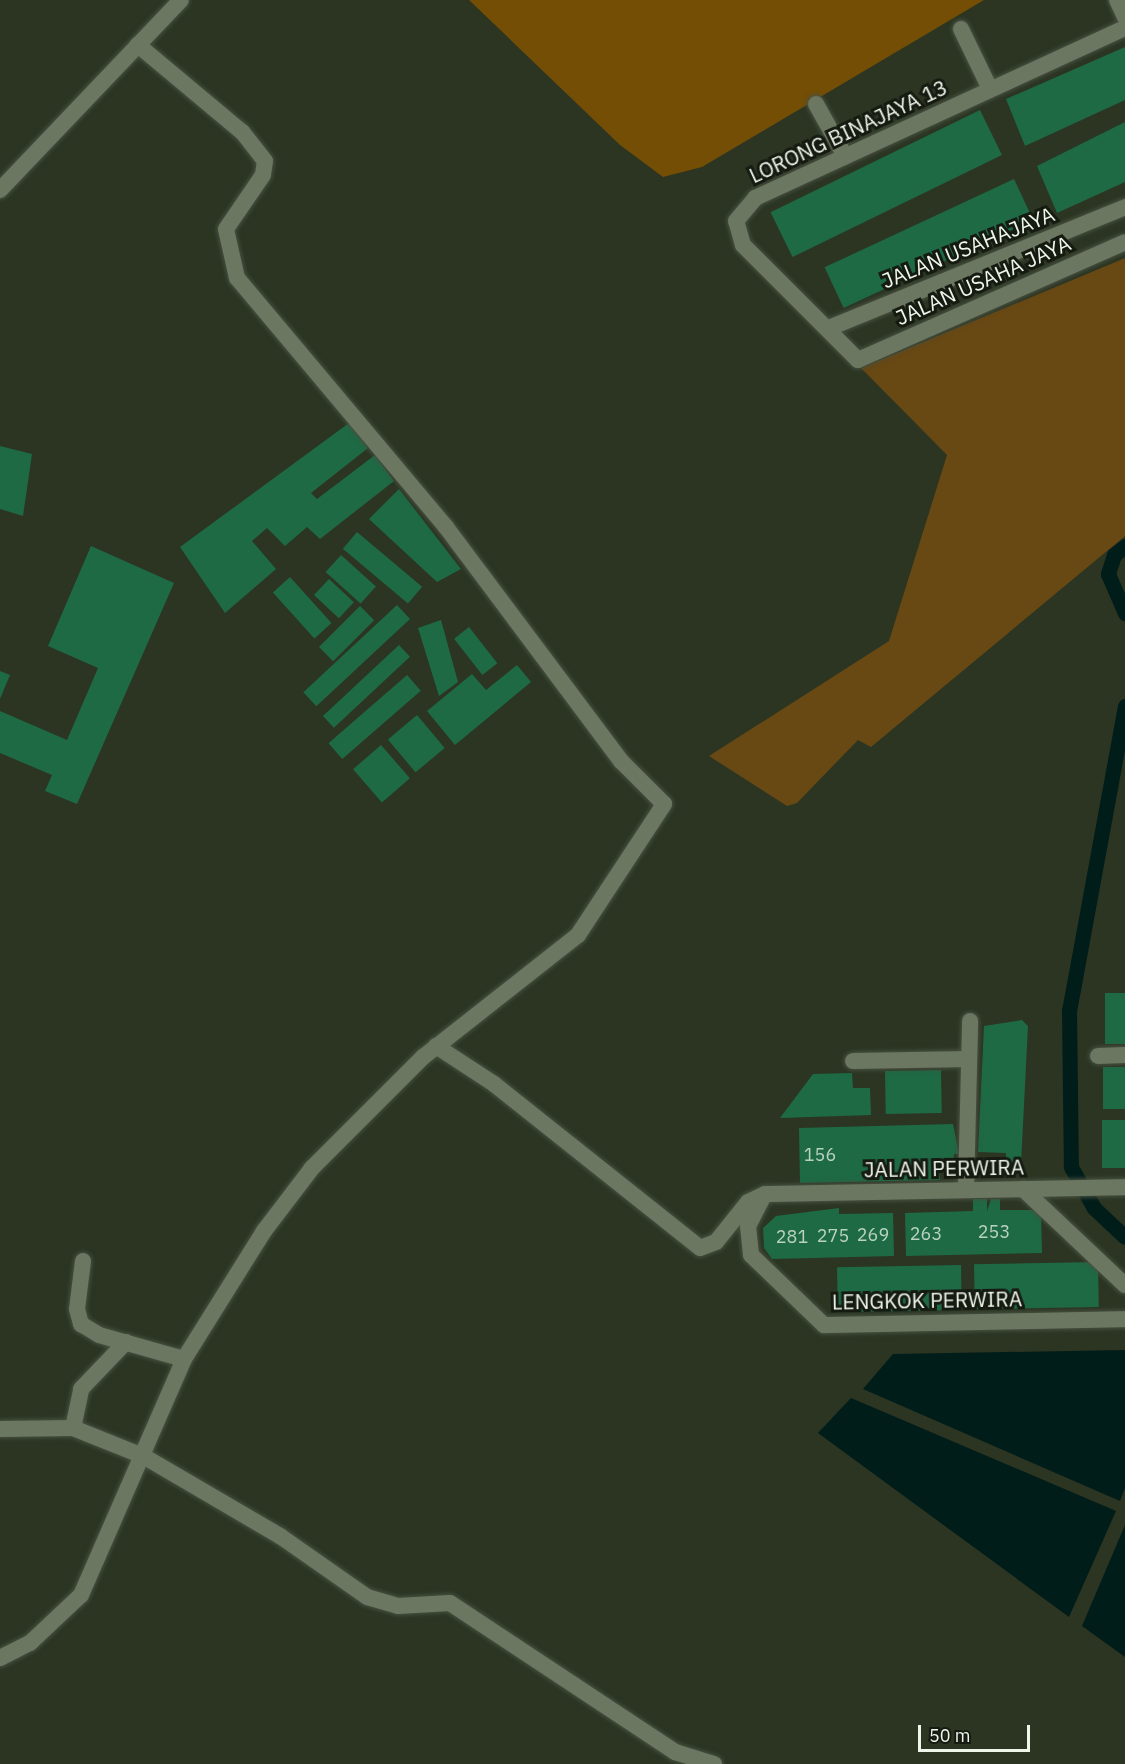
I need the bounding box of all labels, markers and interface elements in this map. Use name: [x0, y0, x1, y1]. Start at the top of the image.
street label: LORONG BINAJAYA 13: [745, 74, 951, 188]
street label: JALAN USAHAJAYA: [878, 201, 1058, 293]
street label: JALAN USAHA JAYA: [892, 230, 1074, 330]
house number: 156: [804, 1144, 836, 1166]
street label: JALAN PERWIRA: [864, 1154, 1024, 1182]
house number: 253: [978, 1221, 1010, 1243]
house number: 263: [910, 1223, 942, 1245]
house number: 269: [857, 1224, 889, 1246]
house number: 275: [817, 1225, 849, 1247]
house number: 281: [776, 1226, 808, 1248]
street label: LENGKOK PERWIRA: [832, 1286, 1022, 1314]
scale bar: [921, 1713, 1034, 1751]
text: 50 m: [929, 1724, 971, 1747]

